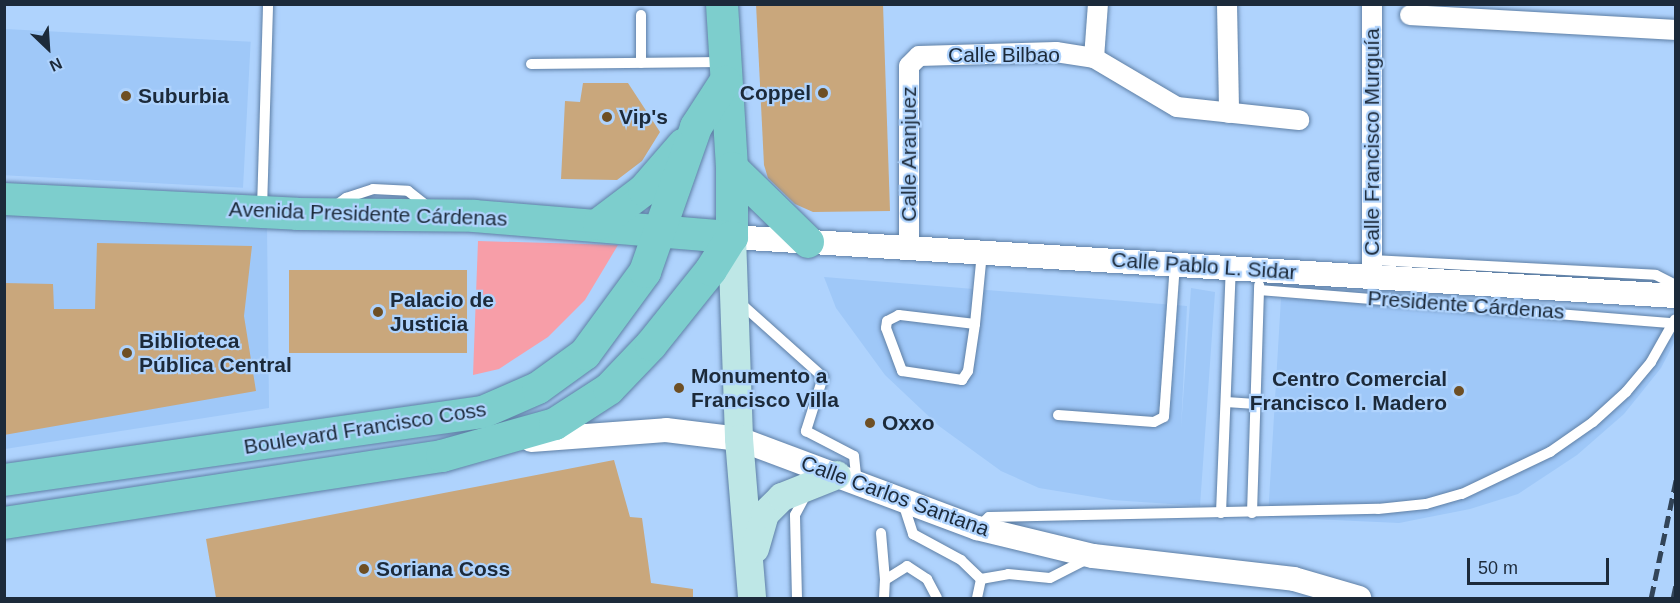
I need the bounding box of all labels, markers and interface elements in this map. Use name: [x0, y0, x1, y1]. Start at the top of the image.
north arrow: [18, 18, 78, 78]
street label: Calle Francisco Murguía: [1359, 28, 1385, 256]
street label: Calle Bilbao: [948, 42, 1060, 68]
text: N: [47, 55, 65, 75]
place label: Coppel: [740, 80, 811, 106]
place label: Suburbia: [138, 83, 229, 109]
marker: Coppel: [816, 86, 830, 100]
street label: Calle Aranjuez: [896, 86, 922, 222]
marker: Suburbia: [119, 89, 133, 103]
place label: Vip's: [619, 104, 668, 130]
marker: Vip's: [600, 110, 614, 124]
street label: Avenida Presidente Cárdenas: [228, 197, 508, 231]
street label: Calle Pablo L. Sidar: [1111, 247, 1297, 285]
street label: Presidente Cárdenas: [1367, 286, 1565, 324]
place label: Palacio de Justicia: [390, 287, 494, 337]
marker: Palacio de Justicia: [371, 305, 385, 319]
place label: Biblioteca Pública Central: [139, 328, 292, 378]
marker: Biblioteca Pública Central: [120, 346, 134, 360]
place label: Monumento a Francisco Villa: [691, 363, 839, 413]
place label: Centro Comercial Francisco I. Madero: [1250, 366, 1447, 416]
marker: Monumento a Francisco Villa: [672, 381, 686, 395]
marker: Centro Comercial Francisco I. Madero: [1452, 384, 1466, 398]
street label: Boulevard Francisco Coss: [242, 396, 488, 460]
place label: Oxxo: [882, 410, 935, 436]
marker: Oxxo: [863, 416, 877, 430]
street label: Calle Carlos Santana: [797, 450, 993, 542]
scale bar: [1470, 546, 1612, 584]
place label: Soriana Coss: [376, 556, 510, 582]
text: 50 m: [1478, 558, 1518, 578]
marker: Soriana Coss: [357, 562, 371, 576]

